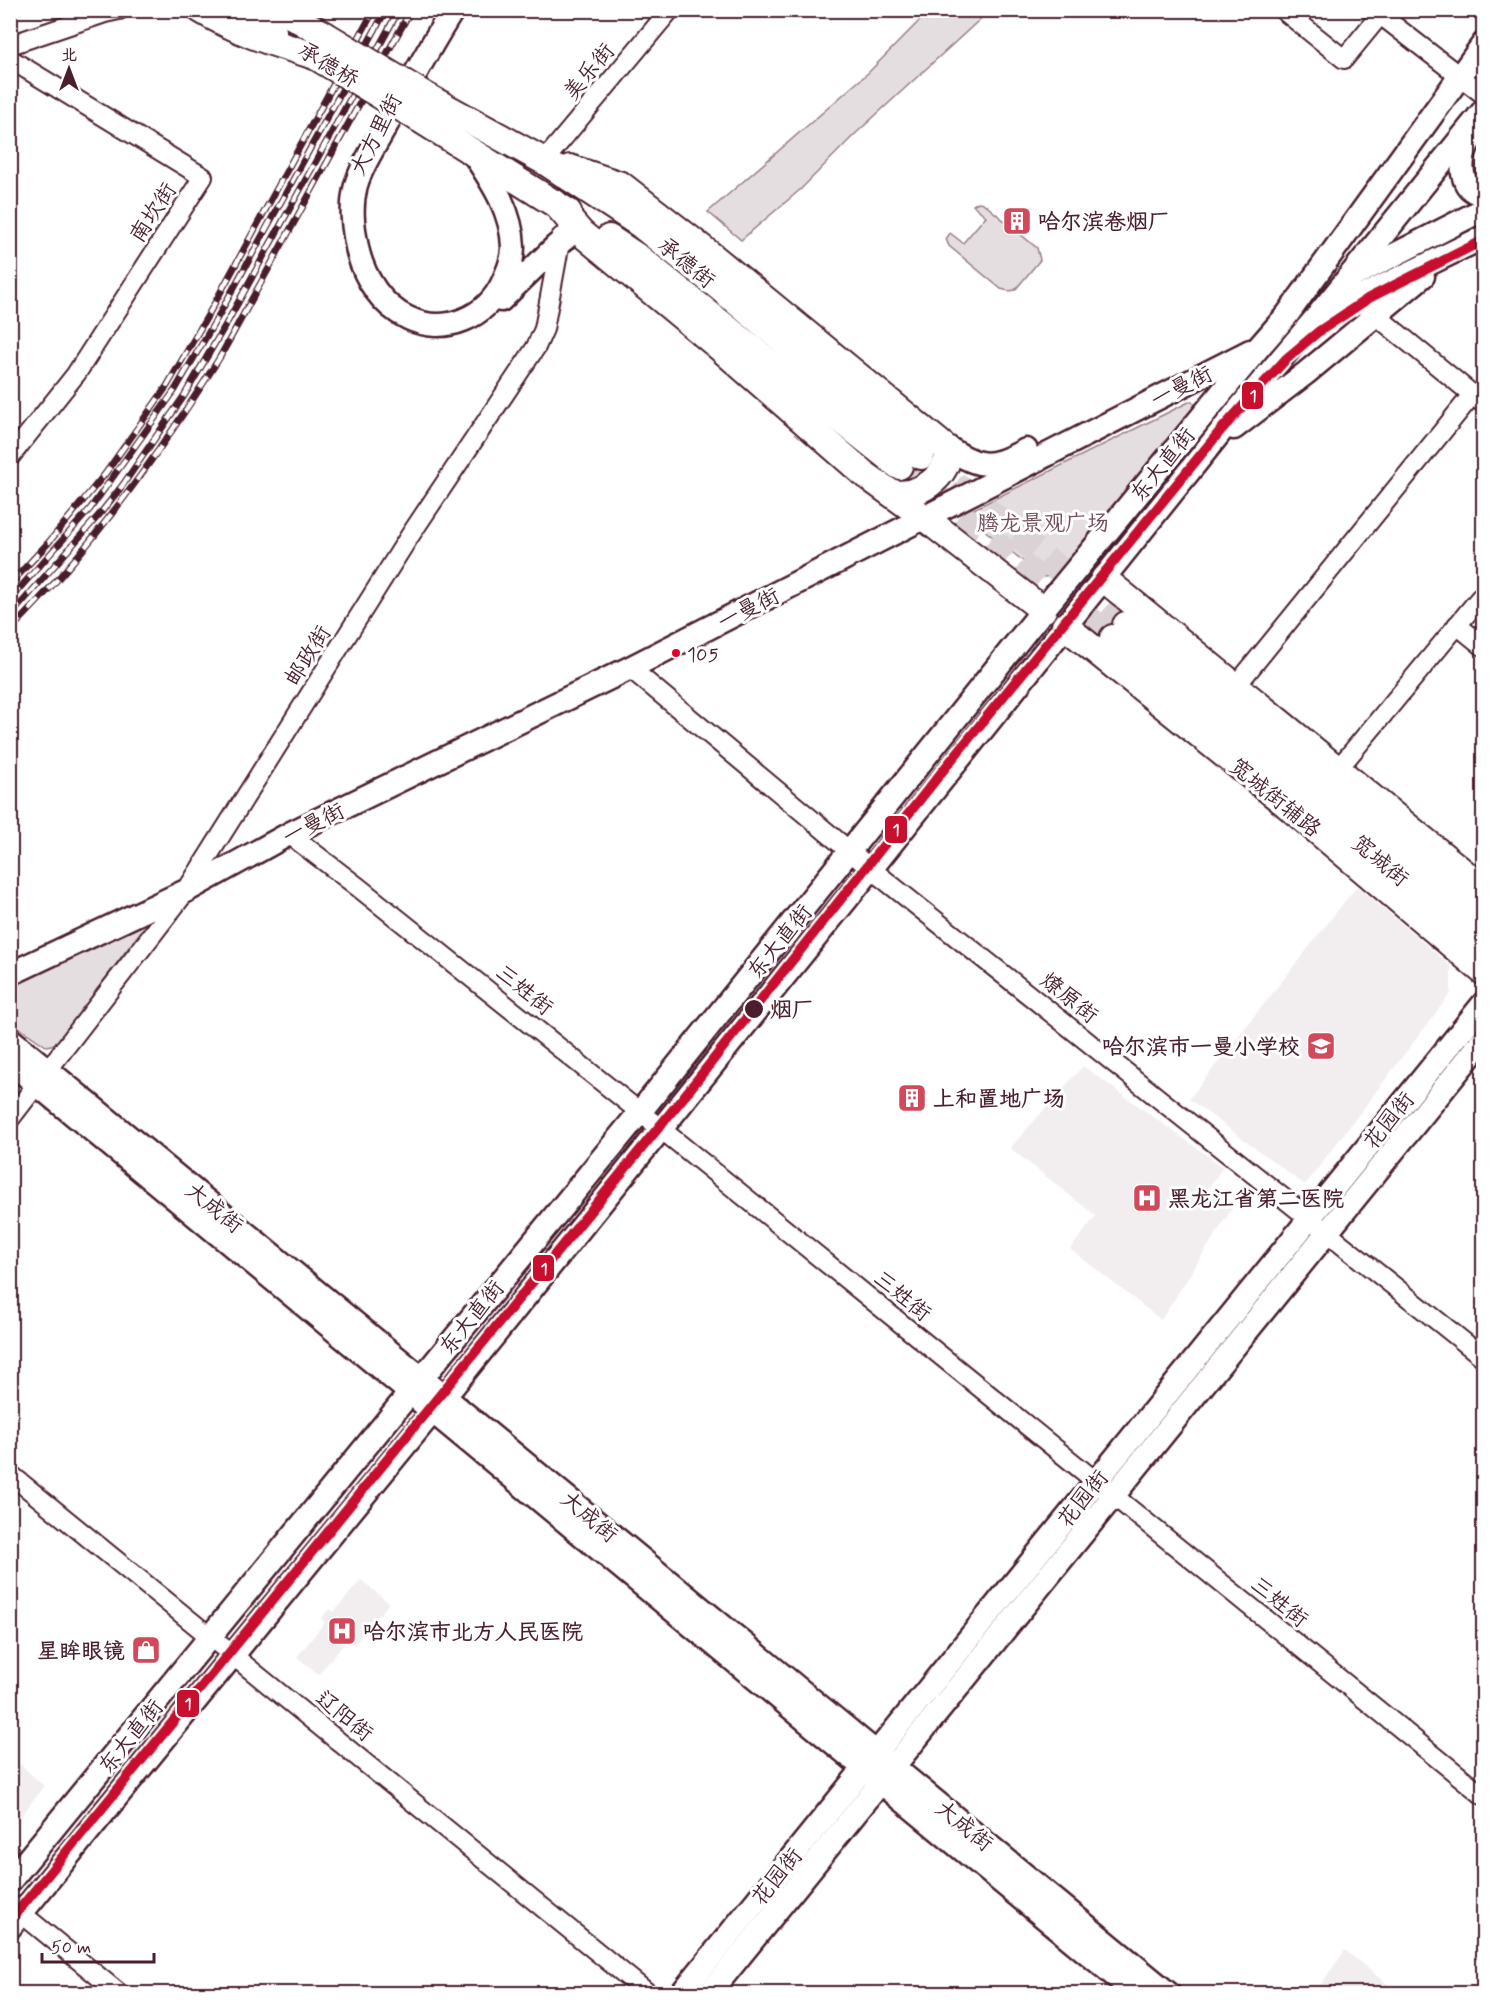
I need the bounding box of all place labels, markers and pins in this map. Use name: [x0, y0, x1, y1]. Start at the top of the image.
building icon: 哈尔滨卷烟厂: [1001, 205, 1033, 237]
place label: 哈尔滨卷烟厂: [1038, 209, 1170, 237]
place label: 105: [687, 642, 719, 669]
marker: 105: [670, 647, 682, 659]
place label: 烟厂: [770, 997, 814, 1025]
marker: 烟厂: [743, 998, 765, 1020]
school or university icon: 哈尔滨市一曼小学校: [1305, 1030, 1337, 1062]
place label: 哈尔滨市一曼小学校: [1102, 1034, 1300, 1062]
building icon: 上和置地广场: [896, 1082, 928, 1114]
place label: 上和置地广场: [933, 1086, 1065, 1114]
hospital icon: 黑龙江省第二医院: [1131, 1182, 1163, 1214]
place label: 黑龙江省第二医院: [1168, 1186, 1344, 1214]
hospital icon: 哈尔滨市北方人民医院: [326, 1615, 358, 1647]
place label: 哈尔滨市北方人民医院: [363, 1619, 583, 1647]
shop icon: 星眸眼镜: [130, 1634, 162, 1666]
place label: 星眸眼镜: [37, 1638, 125, 1666]

